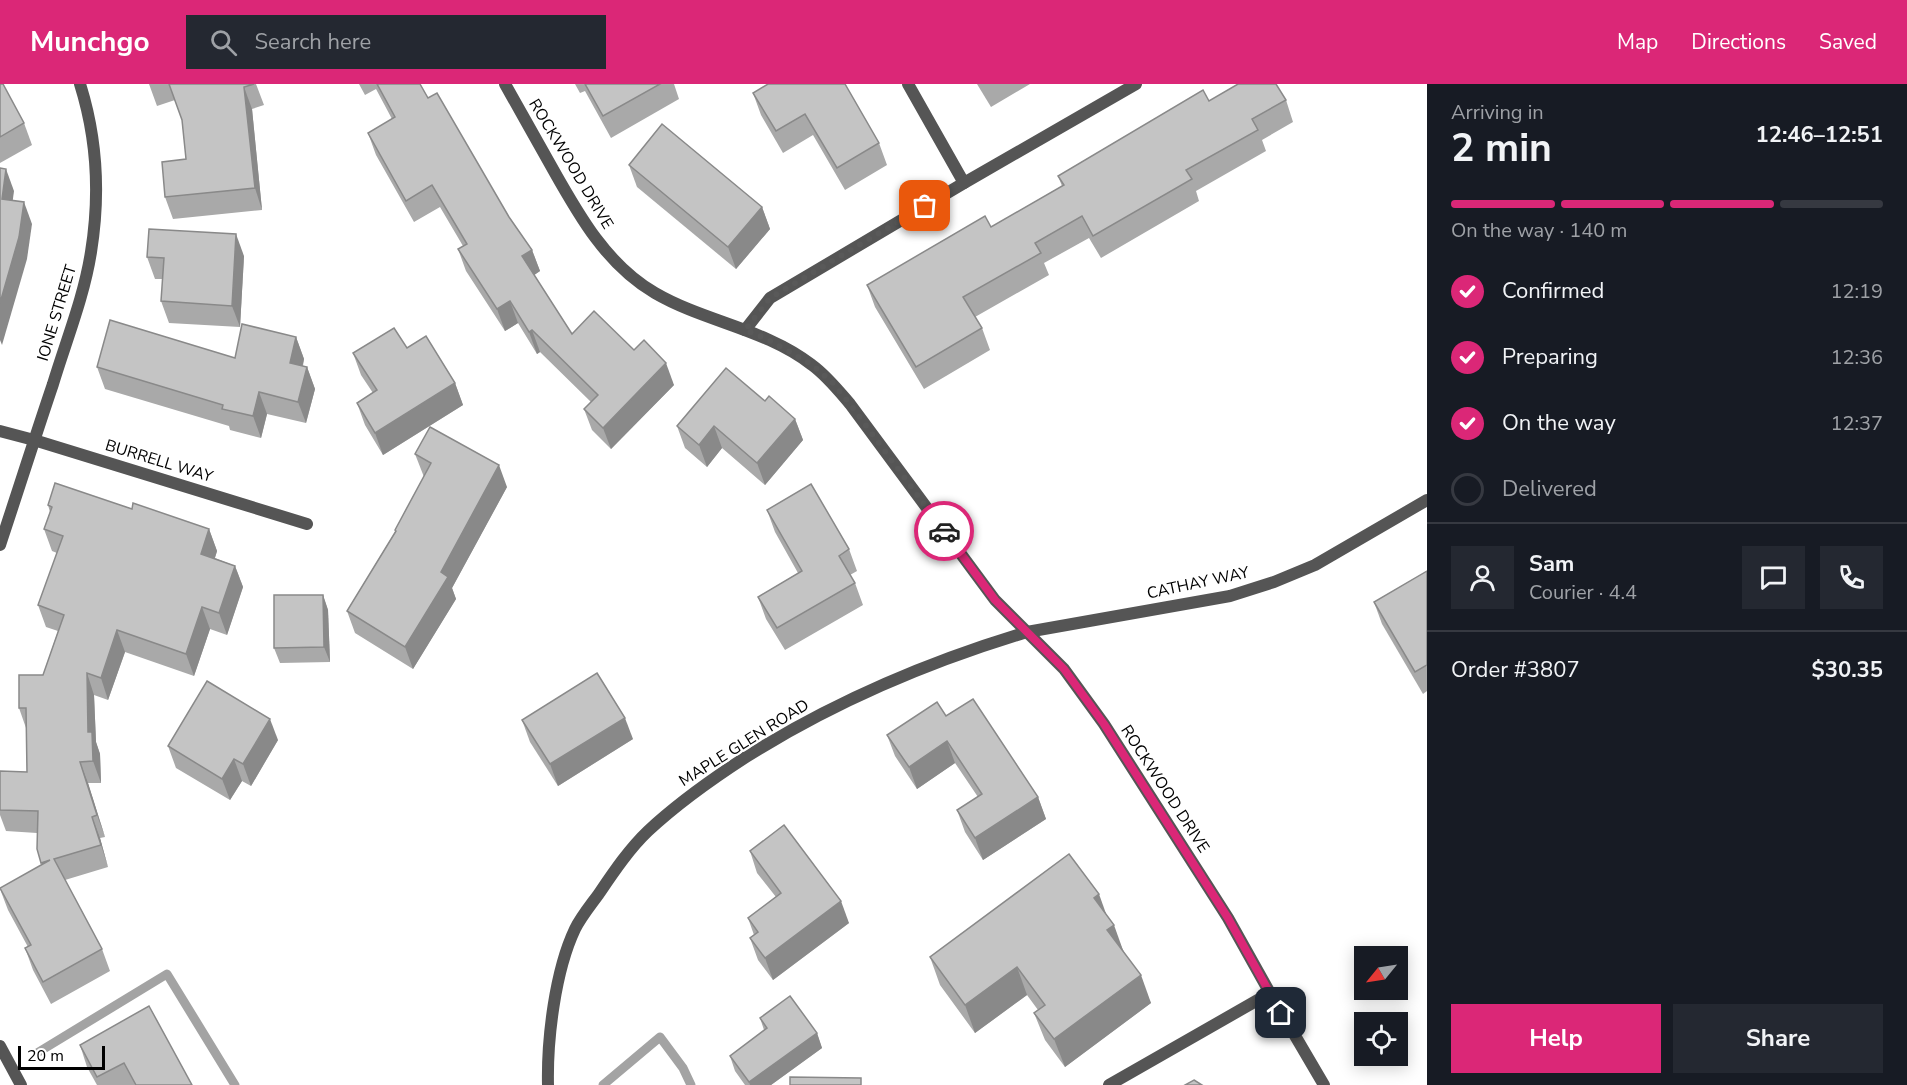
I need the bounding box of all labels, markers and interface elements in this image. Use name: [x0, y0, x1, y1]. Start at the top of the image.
search box: [186, 15, 606, 69]
text: Munchgo: [30, 23, 150, 61]
icon: search: [207, 26, 240, 59]
text: Search here: [255, 27, 371, 57]
text: Map: [1617, 28, 1658, 56]
text: Directions: [1691, 28, 1786, 56]
text: Saved: [1819, 28, 1877, 56]
street label: ROCKWOOD DRIVE: [523, 95, 619, 233]
text: Arriving in: [1451, 99, 1544, 126]
text: 12:46–12:51: [1755, 120, 1883, 150]
text: 2 min: [1451, 122, 1552, 175]
pin: [899, 180, 950, 231]
icon: bag: [908, 189, 941, 222]
text: On the way · 140 m: [1451, 217, 1627, 244]
street label: IONE STREET: [32, 262, 82, 364]
icon: check: [1451, 275, 1484, 308]
text: Confirmed: [1502, 276, 1604, 306]
text: 12:19: [1830, 278, 1883, 305]
icon: check: [1451, 341, 1484, 374]
text: Preparing: [1502, 342, 1598, 372]
text: 12:36: [1830, 344, 1883, 371]
icon: check: [1451, 407, 1484, 440]
text: On the way: [1502, 408, 1616, 438]
text: 12:37: [1830, 410, 1883, 437]
street label: BURRELL WAY: [102, 434, 216, 488]
text: Delivered: [1502, 474, 1597, 504]
courier: [914, 501, 974, 561]
icon: car: [928, 515, 961, 548]
button: person: [1451, 546, 1514, 609]
button: chat: [1742, 546, 1805, 609]
button: phone: [1820, 546, 1883, 609]
text: Sam: [1529, 549, 1574, 579]
street label: CATHAY WAY: [1145, 561, 1252, 605]
text: Courier · 4.4: [1529, 579, 1637, 606]
text: Order #3807: [1451, 655, 1580, 685]
text: $30.35: [1812, 655, 1883, 685]
street label: MAPLE GLEN ROAD: [675, 694, 813, 792]
street label: ROCKWOOD DRIVE: [1115, 721, 1215, 857]
north arrow: [1354, 946, 1408, 1000]
map controls: [1354, 946, 1408, 1066]
pin: [1255, 987, 1306, 1038]
icon: home: [1264, 996, 1297, 1029]
button: Help: [1451, 1004, 1661, 1073]
button: Share: [1673, 1004, 1883, 1073]
button: locate: [1354, 1012, 1408, 1066]
scale bar: [18, 1043, 105, 1070]
text: 20 m: [27, 1045, 64, 1067]

